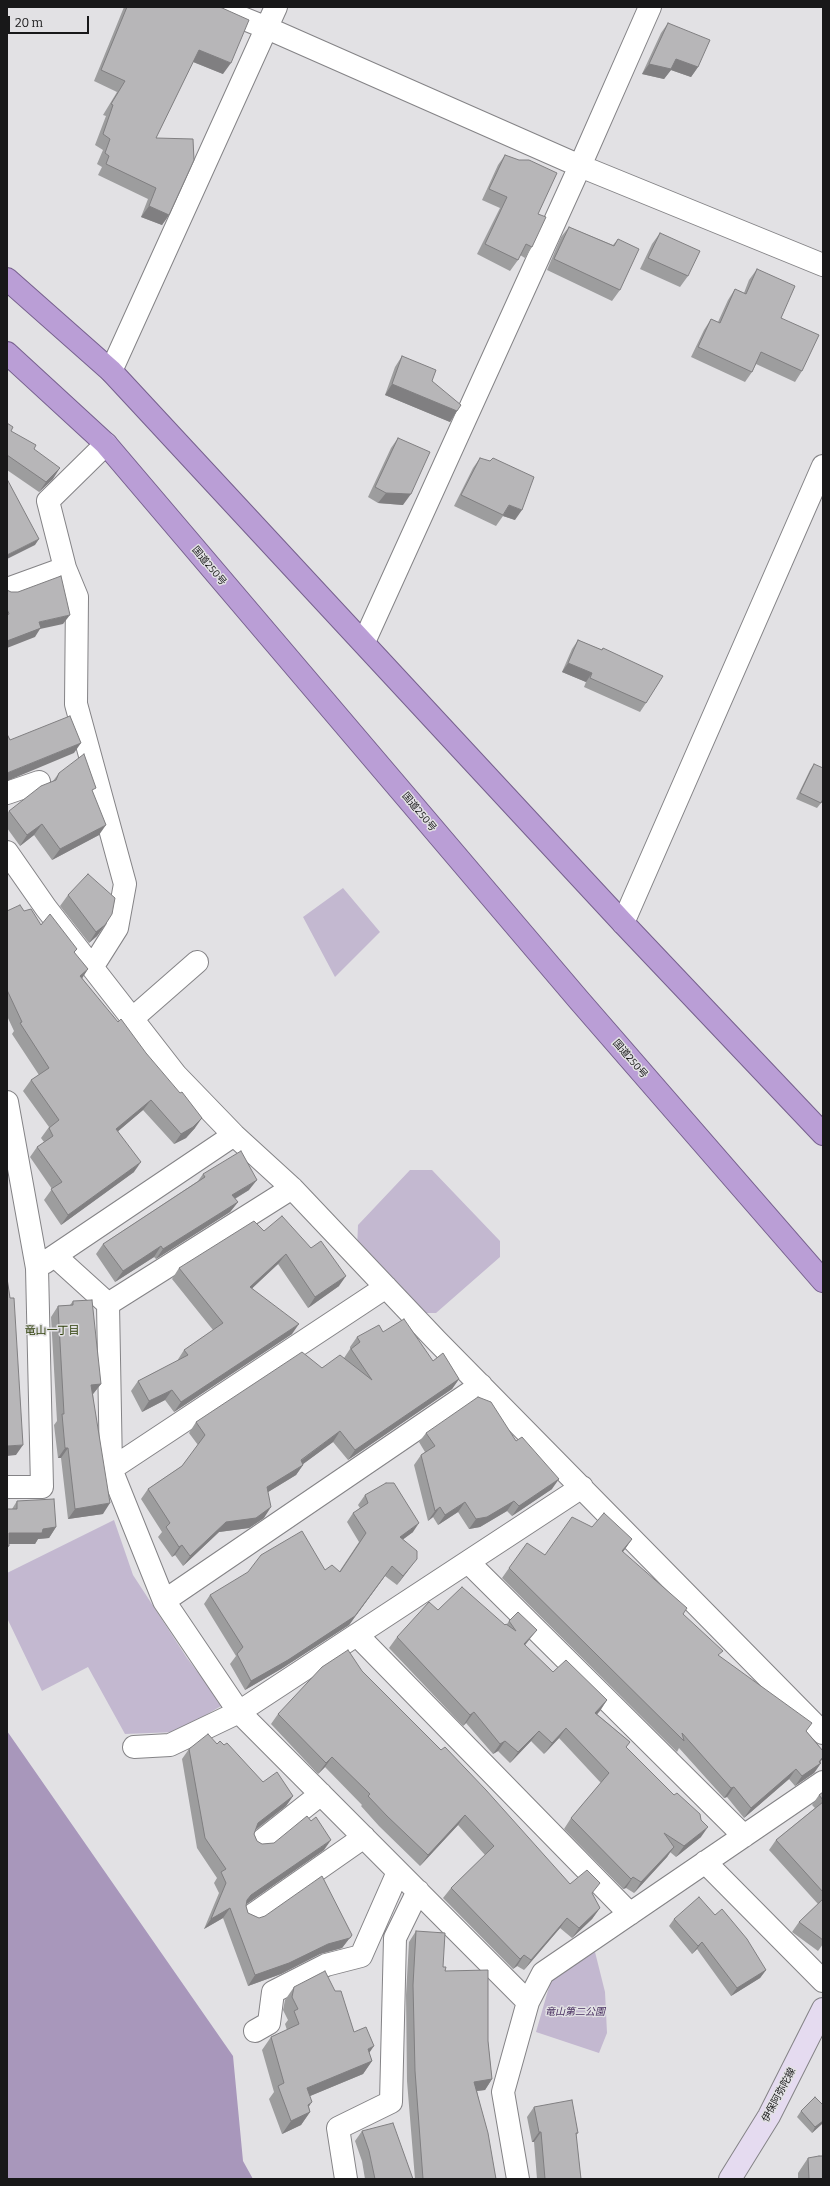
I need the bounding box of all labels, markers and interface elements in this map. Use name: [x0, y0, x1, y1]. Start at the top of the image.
scale bar: [10, 8, 91, 34]
text: 20 m: [15, 16, 43, 30]
street label: 国道250号: [189, 544, 229, 588]
street label: 国道250号: [399, 790, 439, 834]
street label: 国道250号: [610, 1037, 650, 1081]
district label: 竜山一丁目: [25, 1324, 79, 1338]
park label: 竜山第二公園: [545, 2006, 605, 2018]
street label: 伊保阿弥陀線: [760, 2066, 798, 2124]

